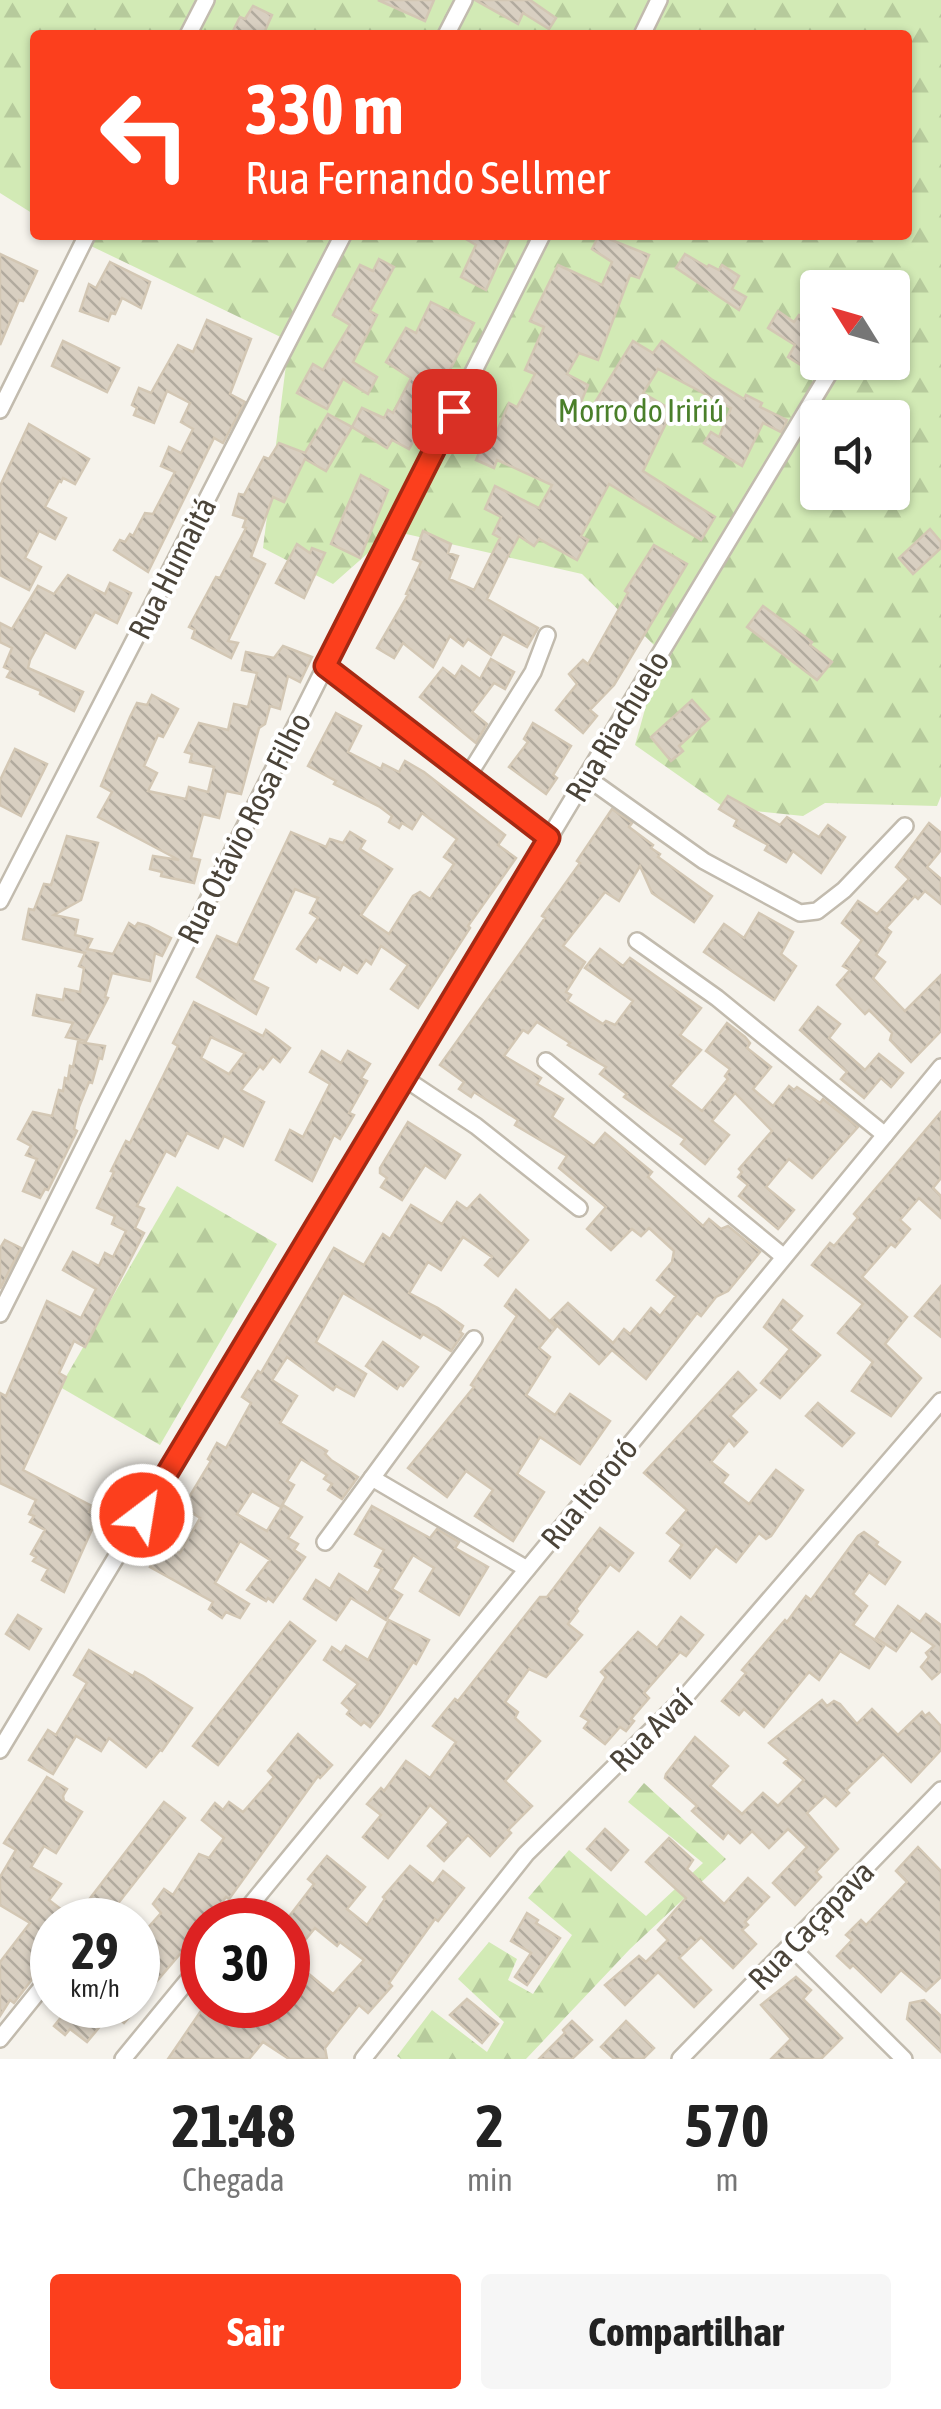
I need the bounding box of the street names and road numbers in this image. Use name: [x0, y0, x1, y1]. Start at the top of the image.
street label: Rua Humaitá: [121, 491, 223, 645]
street label: Rua Riachuelo: [557, 644, 677, 808]
street label: Rua Otávio Rosa Filho: [170, 706, 318, 950]
street label: Rua Itororó: [533, 1430, 645, 1556]
street label: Rua Avaí: [602, 1681, 700, 1779]
street label: Rua Caçapava: [741, 1853, 881, 1997]

